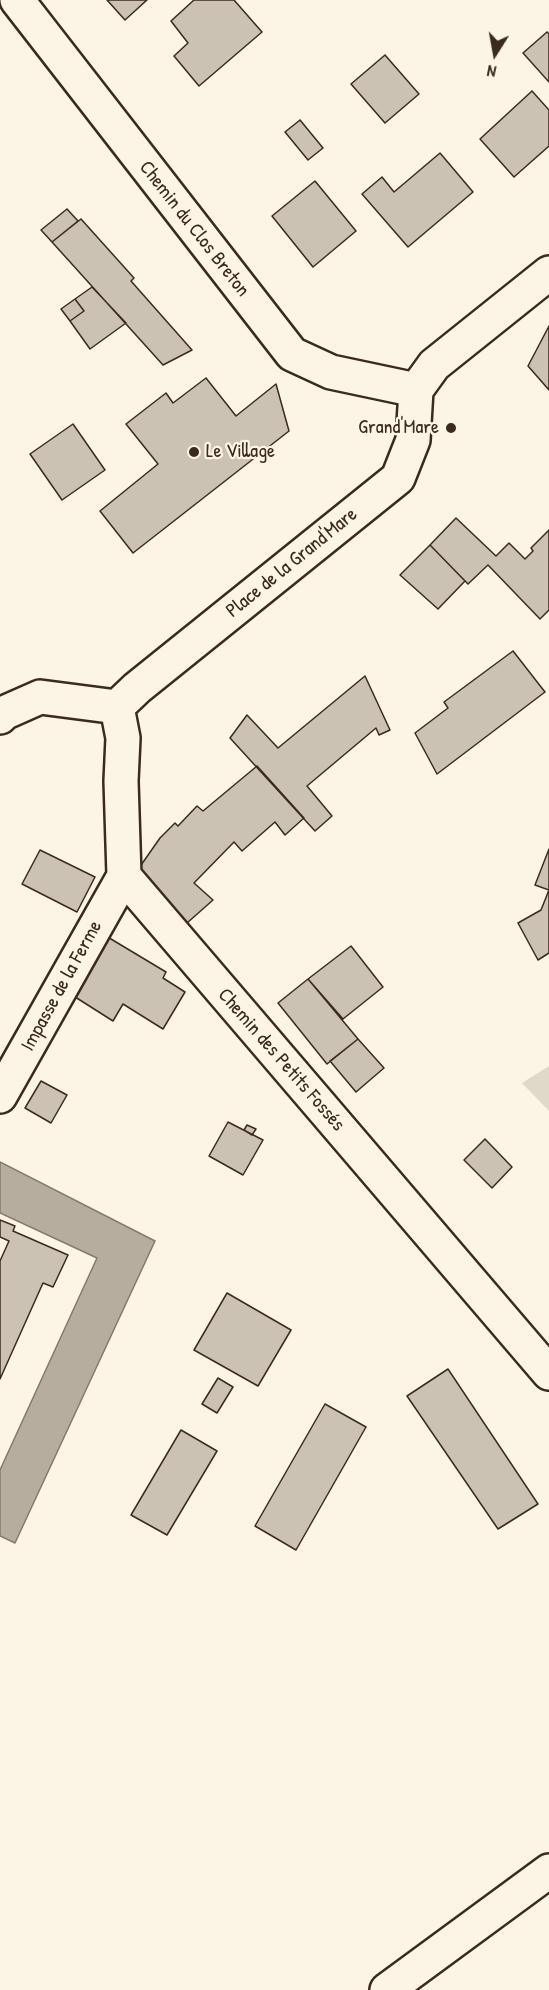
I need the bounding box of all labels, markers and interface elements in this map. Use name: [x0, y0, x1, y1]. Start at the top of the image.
north arrow: [465, 24, 525, 84]
text: N: [485, 60, 498, 83]
street label: Chemin du Clos Breton: [133, 156, 255, 302]
place label: Grand'Mare: [358, 416, 439, 440]
marker: Grand'Mare: [444, 421, 458, 435]
place label: Le Village: [206, 440, 275, 464]
marker: Le Village: [187, 445, 201, 459]
street label: Place de la Grand'Mare: [222, 503, 362, 623]
street label: Impasse de la Ferme: [16, 917, 108, 1055]
street label: Chemin des Petits Fossés: [212, 984, 350, 1136]

